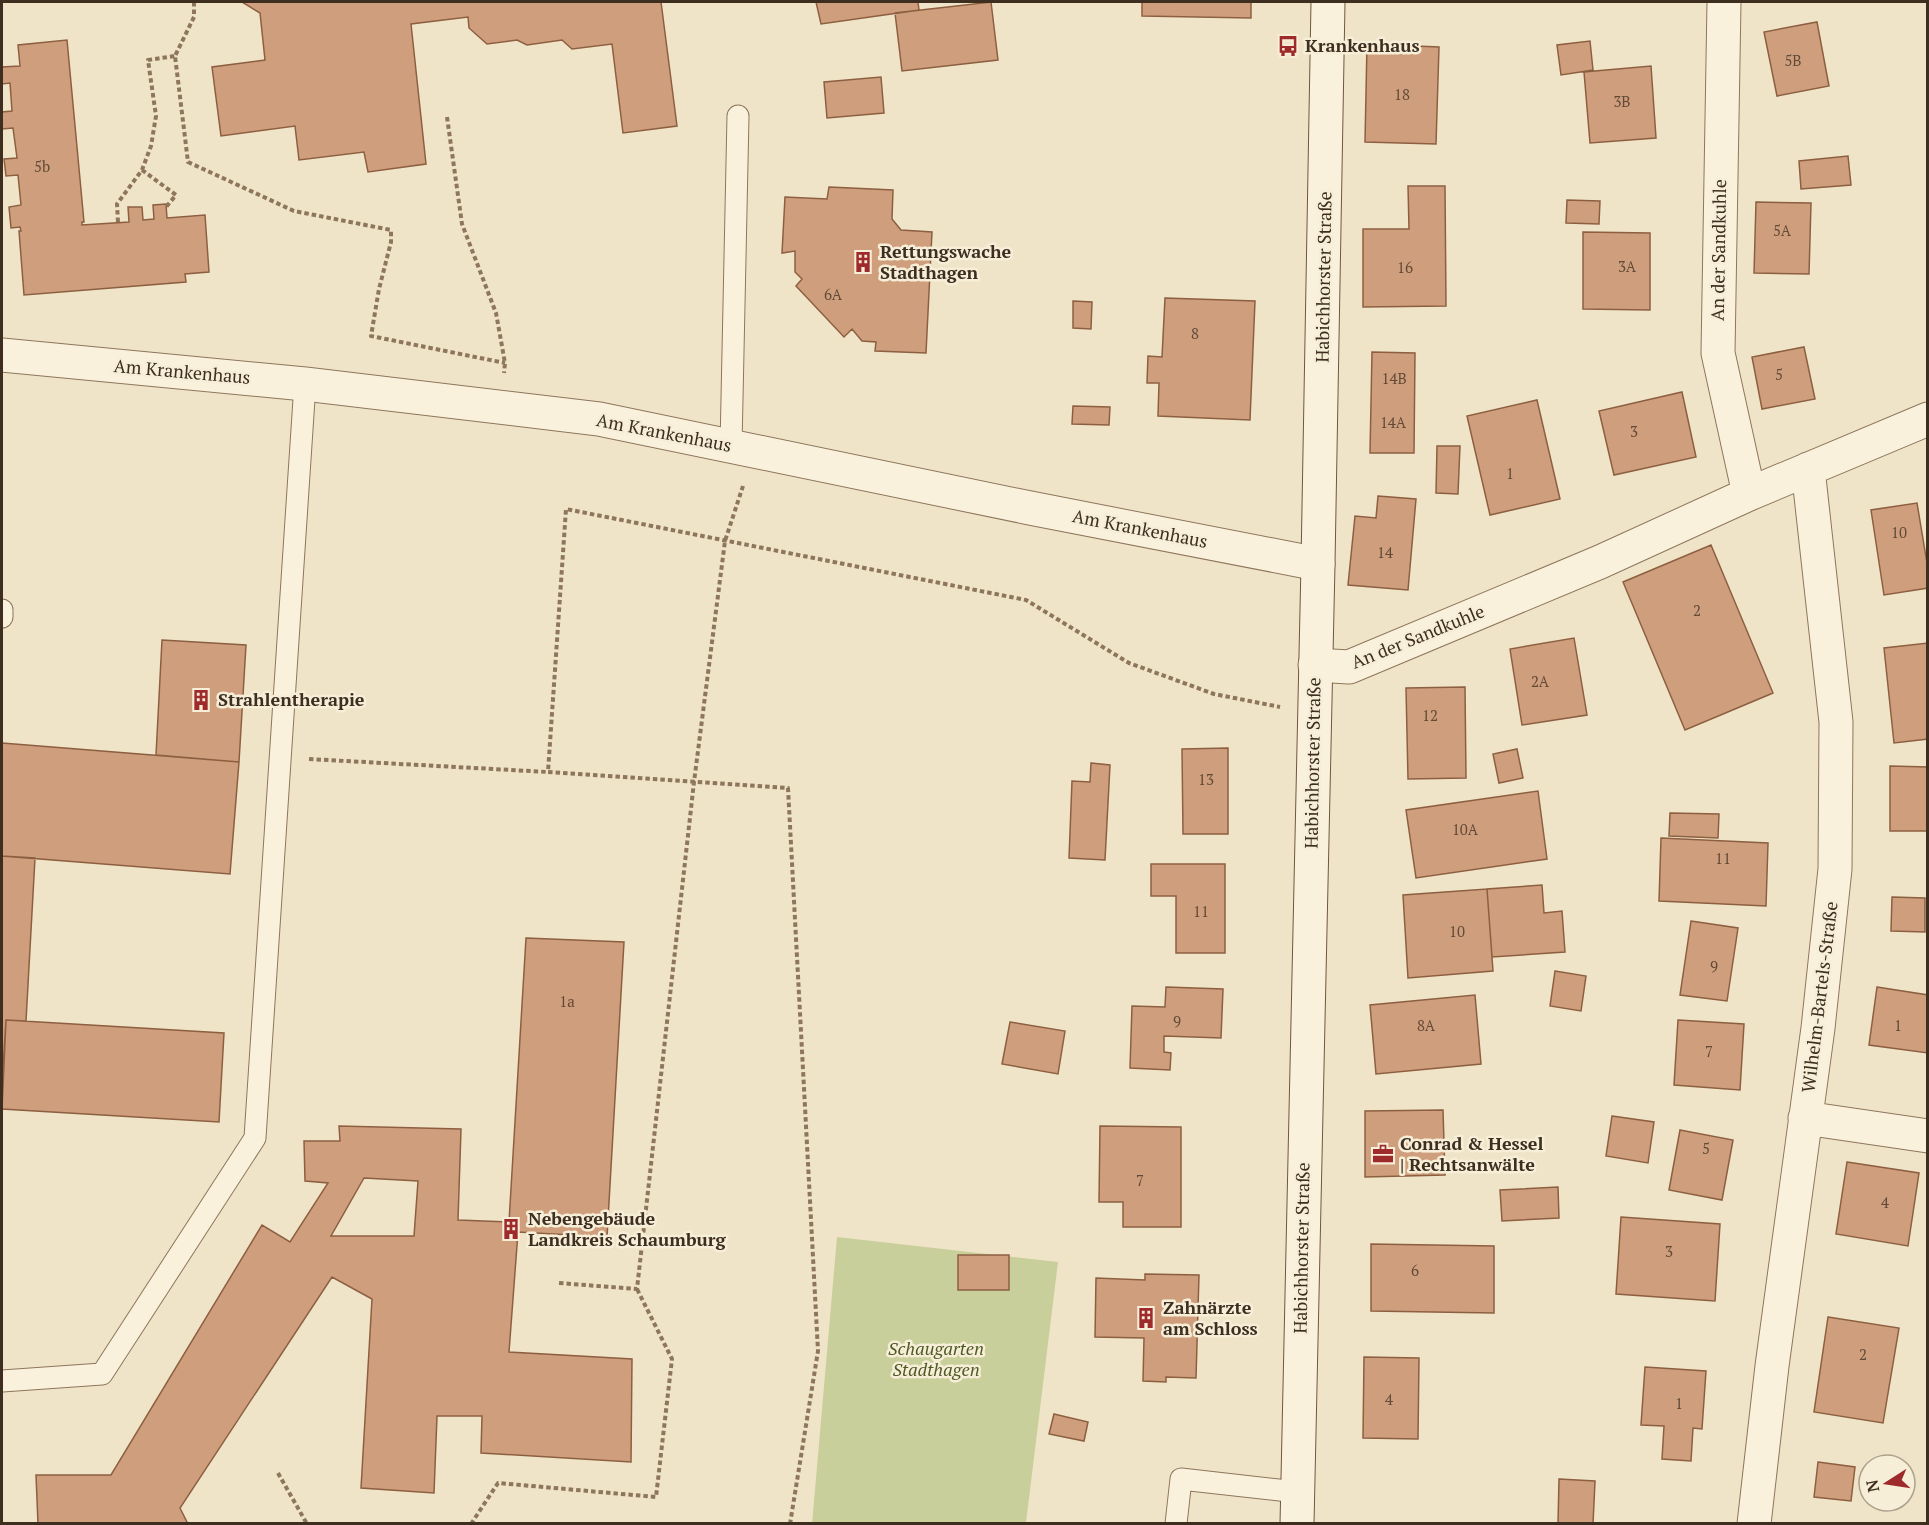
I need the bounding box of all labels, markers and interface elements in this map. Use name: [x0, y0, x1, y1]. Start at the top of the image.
place label: Krankenhaus: [1305, 33, 1420, 57]
bus stop icon: Krankenhaus: [1276, 34, 1300, 58]
house number: 5B: [1784, 50, 1802, 70]
house number: 18: [1394, 84, 1410, 104]
house number: 3B: [1613, 91, 1631, 111]
house number: 5b: [34, 156, 50, 176]
street label: An der Sandkuhle: [1705, 179, 1731, 321]
street label: Habichhorster Straße: [1310, 191, 1336, 363]
house number: 5A: [1773, 220, 1792, 240]
place label: Rettungswache Stadthagen: [880, 239, 1011, 284]
building icon: Rettungswache Stadthagen: [851, 250, 875, 274]
house number: 3A: [1618, 256, 1637, 276]
house number: 16: [1397, 257, 1413, 277]
house number: 6A: [824, 284, 843, 304]
house number: 8: [1191, 323, 1199, 343]
street label: Am Krankenhaus: [113, 353, 251, 389]
house number: 5: [1775, 364, 1783, 384]
house number: 14B: [1381, 368, 1407, 388]
street label: Am Krankenhaus: [595, 407, 734, 457]
house number: 14A: [1380, 412, 1407, 432]
house number: 3: [1630, 421, 1638, 441]
house number: 1: [1506, 463, 1514, 483]
street label: Am Krankenhaus: [1071, 503, 1210, 553]
house number: 10: [1891, 522, 1907, 542]
house number: 14: [1377, 542, 1393, 562]
street label: An der Sandkuhle: [1347, 598, 1488, 674]
house number: 2: [1693, 600, 1701, 620]
house number: 2A: [1531, 671, 1550, 691]
street label: Habichhorster Straße: [1299, 677, 1325, 849]
place label: Strahlentherapie: [218, 687, 365, 711]
building icon: Strahlentherapie: [189, 688, 213, 712]
house number: 12: [1422, 705, 1438, 725]
house number: 13: [1198, 769, 1214, 789]
house number: 10A: [1452, 819, 1479, 839]
house number: 11: [1715, 848, 1731, 868]
street label: Wilhelm-Bartels-Straße: [1795, 900, 1843, 1094]
house number: 11: [1193, 901, 1209, 921]
house number: 10: [1449, 921, 1465, 941]
house number: 9: [1710, 956, 1718, 976]
house number: 1a: [559, 991, 575, 1011]
house number: 9: [1173, 1011, 1181, 1031]
house number: 8A: [1417, 1015, 1436, 1035]
house number: 1: [1894, 1015, 1902, 1035]
house number: 7: [1705, 1041, 1713, 1061]
place label: Conrad & Hessel | Rechtsanwälte: [1400, 1131, 1544, 1176]
house number: 5: [1702, 1138, 1710, 1158]
office icon: Conrad & Hessel | Rechtsanwälte: [1371, 1142, 1395, 1166]
street label: Habichhorster Straße: [1288, 1162, 1314, 1334]
house number: 7: [1136, 1170, 1144, 1190]
house number: 4: [1881, 1192, 1889, 1212]
place label: Nebengebäude Landkreis Schaumburg: [528, 1206, 726, 1251]
building icon: Nebengebäude Landkreis Schaumburg: [499, 1217, 523, 1241]
house number: 3: [1665, 1241, 1673, 1261]
house number: 6: [1411, 1260, 1419, 1280]
place label: Zahnärzte am Schloss: [1163, 1295, 1258, 1340]
building icon: Zahnärzte am Schloss: [1134, 1306, 1158, 1330]
park label: Schaugarten Stadthagen: [888, 1336, 984, 1381]
house number: 2: [1859, 1344, 1867, 1364]
house number: 4: [1385, 1389, 1393, 1409]
house number: 1: [1675, 1393, 1683, 1413]
north arrow: [1857, 1453, 1917, 1513]
text: N: [1860, 1478, 1884, 1494]

